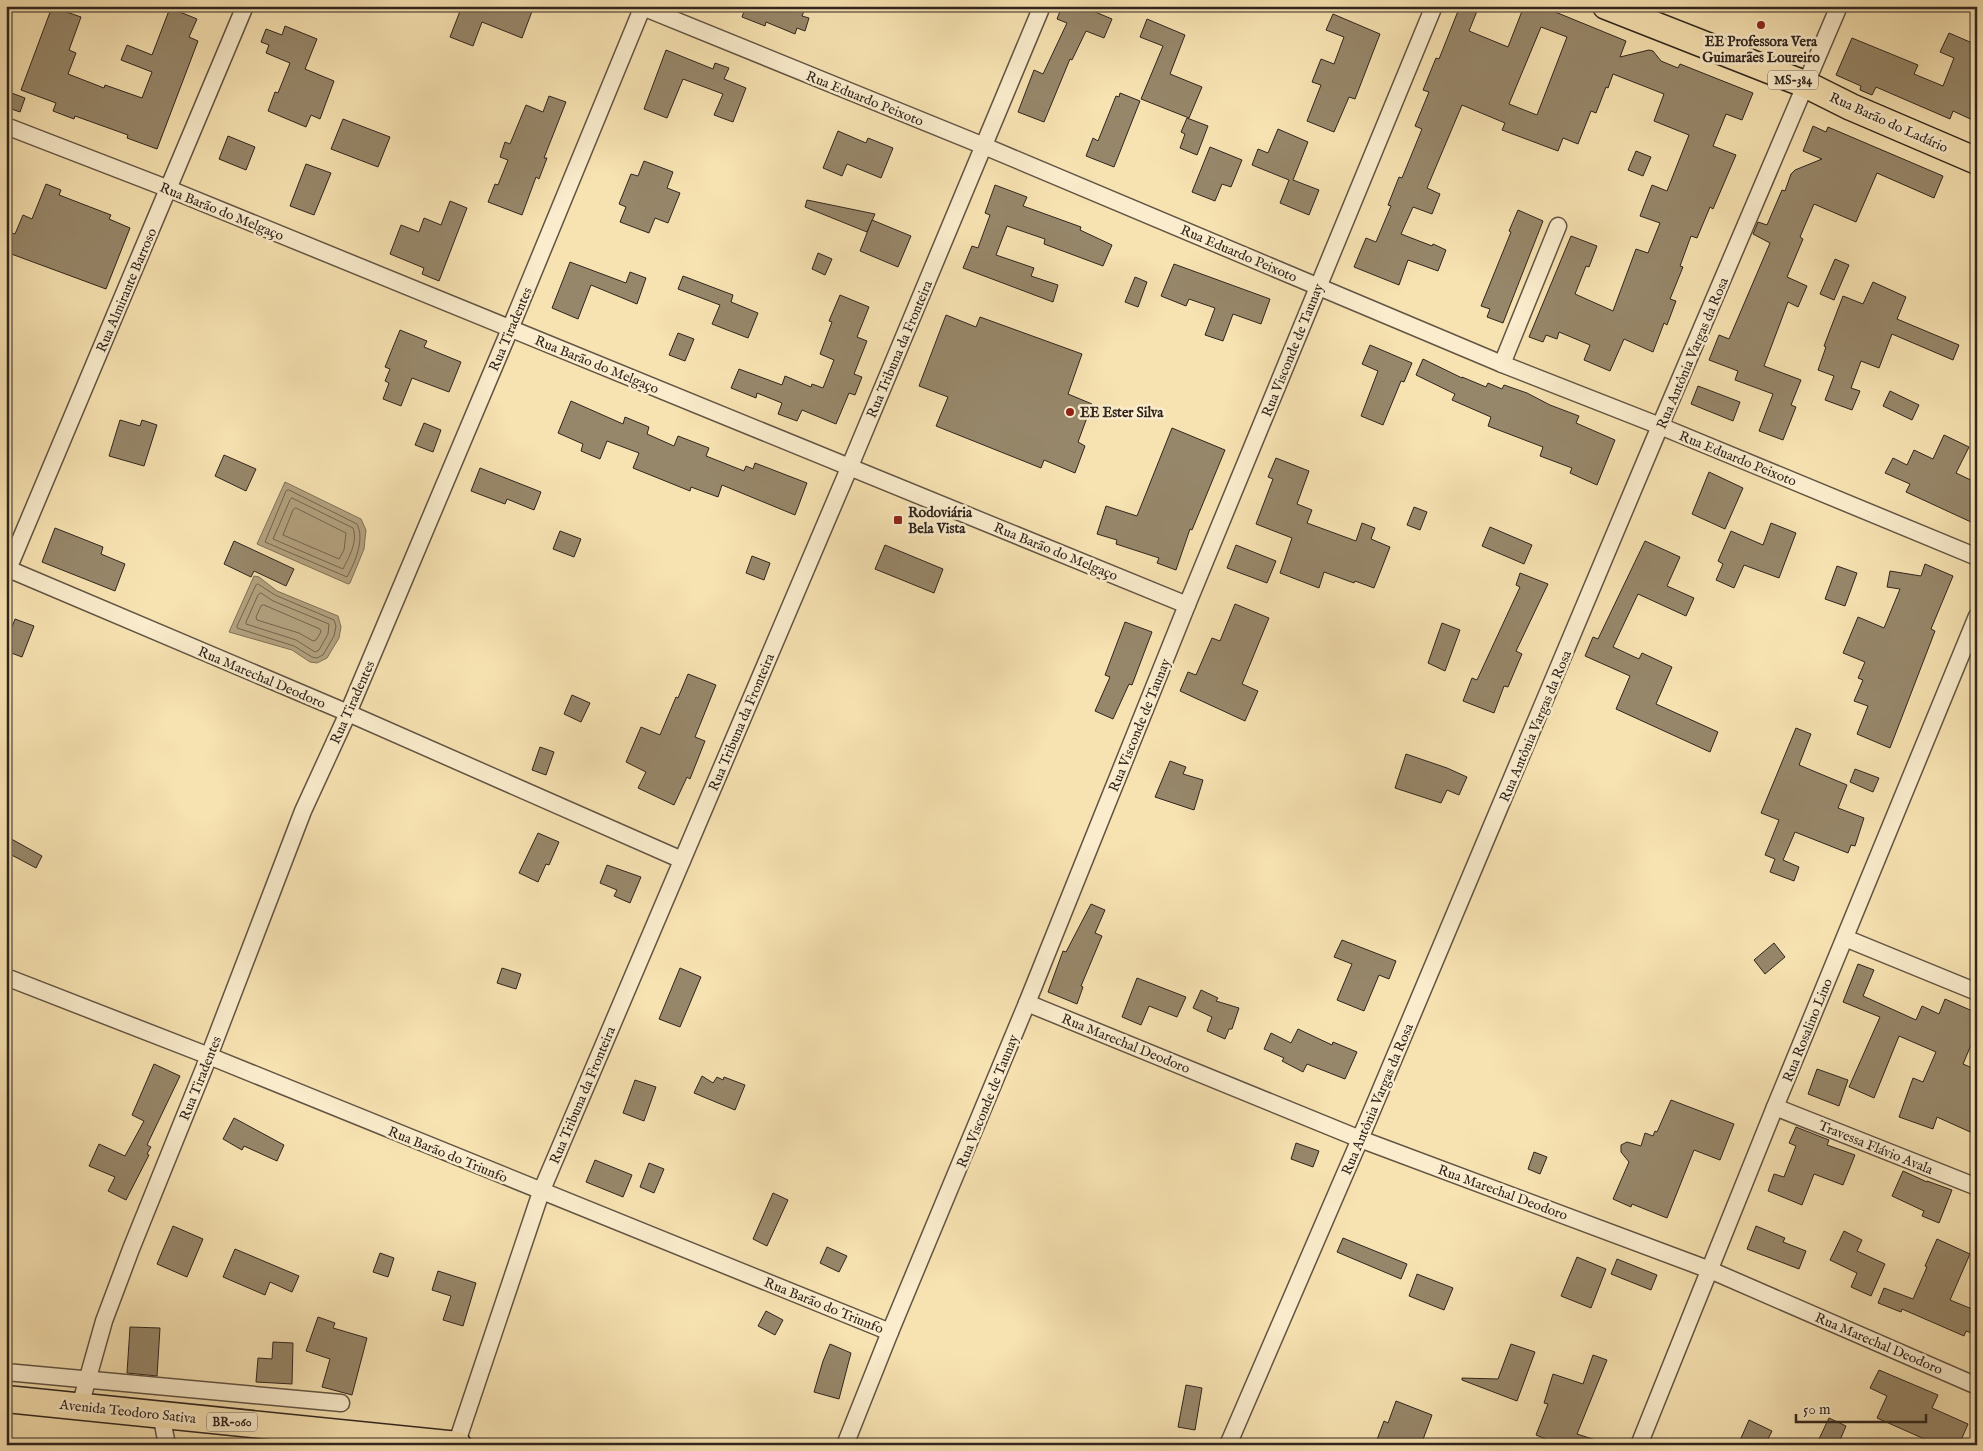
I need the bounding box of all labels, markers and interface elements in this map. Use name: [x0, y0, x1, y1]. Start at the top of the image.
marker: EE Professora Vera Guimarães Loureiro: [1755, 19, 1767, 31]
place label: EE Professora Vera Guimarães Loureiro: [1702, 33, 1820, 67]
street label: Rua Eduardo Peixoto: [803, 67, 926, 131]
road number: MS-384: [1768, 70, 1818, 90]
street label: Rua Barão do Ladário: [1826, 89, 1951, 157]
street label: Rua Barão do Melgaço: [157, 179, 287, 245]
street label: Rua Eduardo Peixoto: [1177, 221, 1300, 287]
street label: Rua Almirante Barroso: [93, 225, 161, 355]
street label: Rua Antônia Vargas da Rosa: [1653, 274, 1733, 432]
street label: Rua Tribuna da Fronteira: [863, 277, 937, 421]
street label: Rua Visconde de Taunay: [1258, 281, 1328, 420]
street label: Rua Tiradentes: [485, 285, 537, 374]
street label: Rua Barão do Melgaço: [532, 332, 662, 398]
place label: EE Ester Silva: [1080, 404, 1164, 422]
marker: EE Ester Silva: [1064, 406, 1076, 418]
street label: Rua Eduardo Peixoto: [1676, 427, 1799, 491]
place label: Rodoviária Bela Vista: [908, 504, 973, 538]
marker: Rodoviária Bela Vista: [892, 514, 904, 526]
street label: Rua Barão do Melgaço: [991, 519, 1121, 585]
street label: Rua Marechal Deodoro: [195, 643, 329, 713]
street label: Rua Antônia Vargas da Rosa: [1496, 647, 1576, 805]
street label: Rua Tribuna da Fronteira: [705, 650, 779, 794]
street label: Rua Visconde de Taunay: [1105, 656, 1175, 795]
street label: Rua Tiradentes: [326, 658, 379, 747]
street label: Rua Rosalino Lino: [1779, 975, 1837, 1085]
street label: Rua Marechal Deodoro: [1059, 1010, 1193, 1078]
street label: Rua Antônia Vargas da Rosa: [1338, 1020, 1418, 1178]
street label: Rua Tribuna da Fronteira: [546, 1023, 620, 1167]
street label: Rua Visconde de Taunay: [953, 1032, 1023, 1171]
street label: Rua Tiradentes: [176, 1033, 226, 1123]
street label: Travessa Flávio Avala: [1816, 1117, 1936, 1179]
street label: Rua Barão do Triunfo: [385, 1123, 510, 1187]
street label: Rua Marechal Deodoro: [1435, 1161, 1571, 1225]
street label: Rua Barão do Triunfo: [761, 1274, 886, 1338]
street label: Rua Marechal Deodoro: [1812, 1309, 1946, 1379]
scale bar: [1796, 1391, 1926, 1423]
street label: Avenida Teodoro Sativa: [58, 1396, 198, 1428]
text: 50 m: [1803, 1400, 1831, 1419]
road number: BR-060: [207, 1412, 257, 1431]

